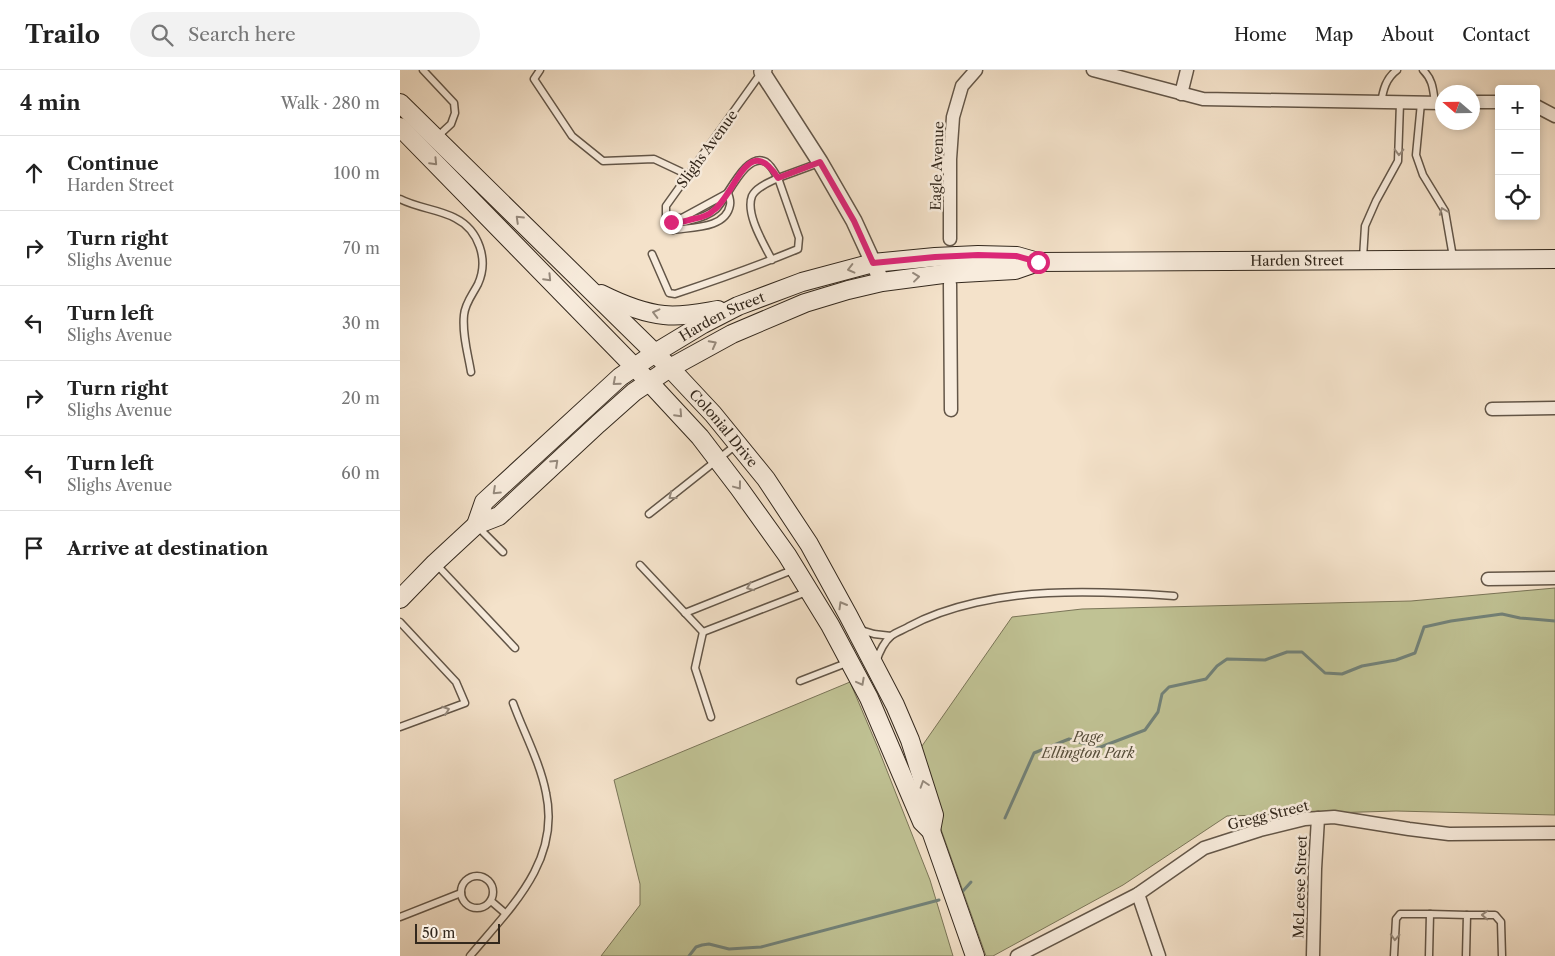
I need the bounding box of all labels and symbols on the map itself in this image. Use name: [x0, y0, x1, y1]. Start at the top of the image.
north arrow: [1435, 85, 1480, 130]
street label: Slighs Avenue: [673, 106, 741, 191]
street label: Eagle Avenue: [926, 121, 948, 211]
one-way arrow: [1393, 148, 1404, 156]
one-way arrow: [428, 156, 437, 165]
one-way arrow: [1439, 207, 1450, 216]
route end: [660, 211, 683, 234]
one-way arrow: [516, 216, 525, 225]
route start: [1027, 251, 1050, 274]
street label: Harden Street: [1250, 251, 1344, 270]
one-way arrow: [847, 263, 856, 274]
one-way arrow: [912, 272, 920, 283]
one-way arrow: [542, 273, 551, 282]
street label: Harden Street: [676, 288, 767, 345]
one-way arrow: [651, 308, 660, 319]
one-way arrow: [708, 340, 717, 350]
one-way arrow: [612, 376, 621, 385]
street label: Colonial Drive: [685, 385, 762, 471]
one-way arrow: [673, 409, 682, 418]
one-way arrow: [549, 460, 558, 469]
one-way arrow: [732, 480, 740, 489]
one-way arrow: [492, 485, 501, 494]
one-way arrow: [668, 491, 677, 500]
one-way arrow: [747, 581, 755, 591]
one-way arrow: [839, 601, 849, 610]
one-way arrow: [855, 677, 865, 686]
one-way arrow: [441, 706, 449, 716]
park label: Page Ellington Park: [1040, 728, 1135, 762]
one-way arrow: [920, 781, 930, 789]
street label: Gregg Street: [1226, 796, 1310, 834]
street label: McLeese Street: [1289, 835, 1311, 939]
one-way arrow: [1481, 910, 1488, 920]
scale bar: [415, 921, 500, 944]
one-way arrow: [1390, 934, 1400, 941]

